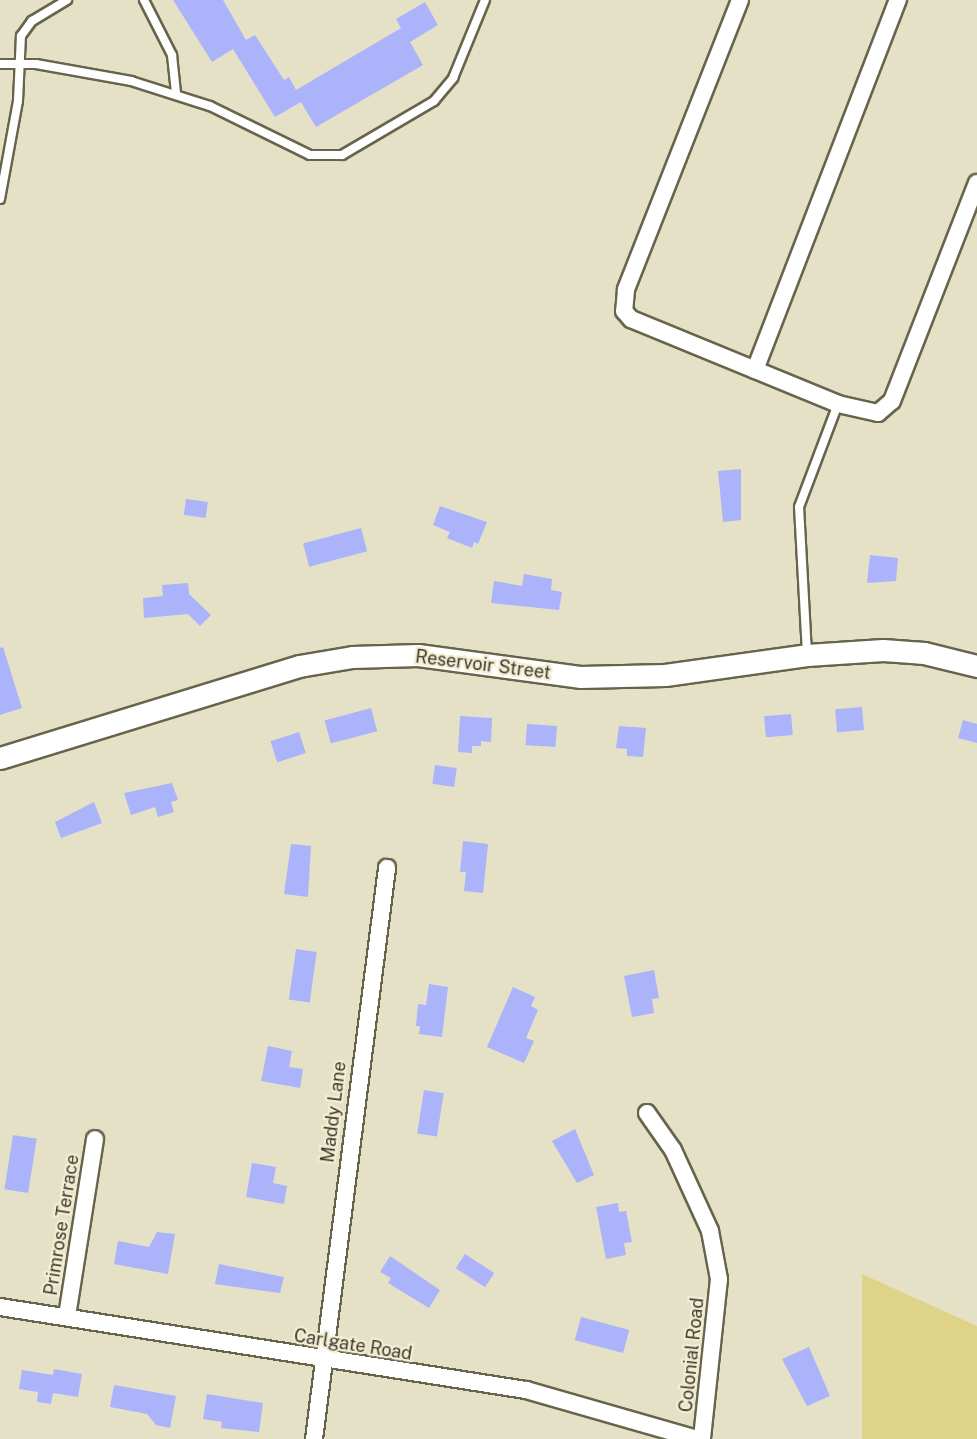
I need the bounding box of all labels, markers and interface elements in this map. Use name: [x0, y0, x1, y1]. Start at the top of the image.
street label: Reservoir Street: [414, 646, 552, 684]
street label: Maddy Lane: [317, 1060, 351, 1164]
street label: Primrose Terrace: [40, 1153, 84, 1297]
street label: Colonial Road: [675, 1297, 709, 1413]
street label: Carlgate Road: [292, 1325, 414, 1365]

